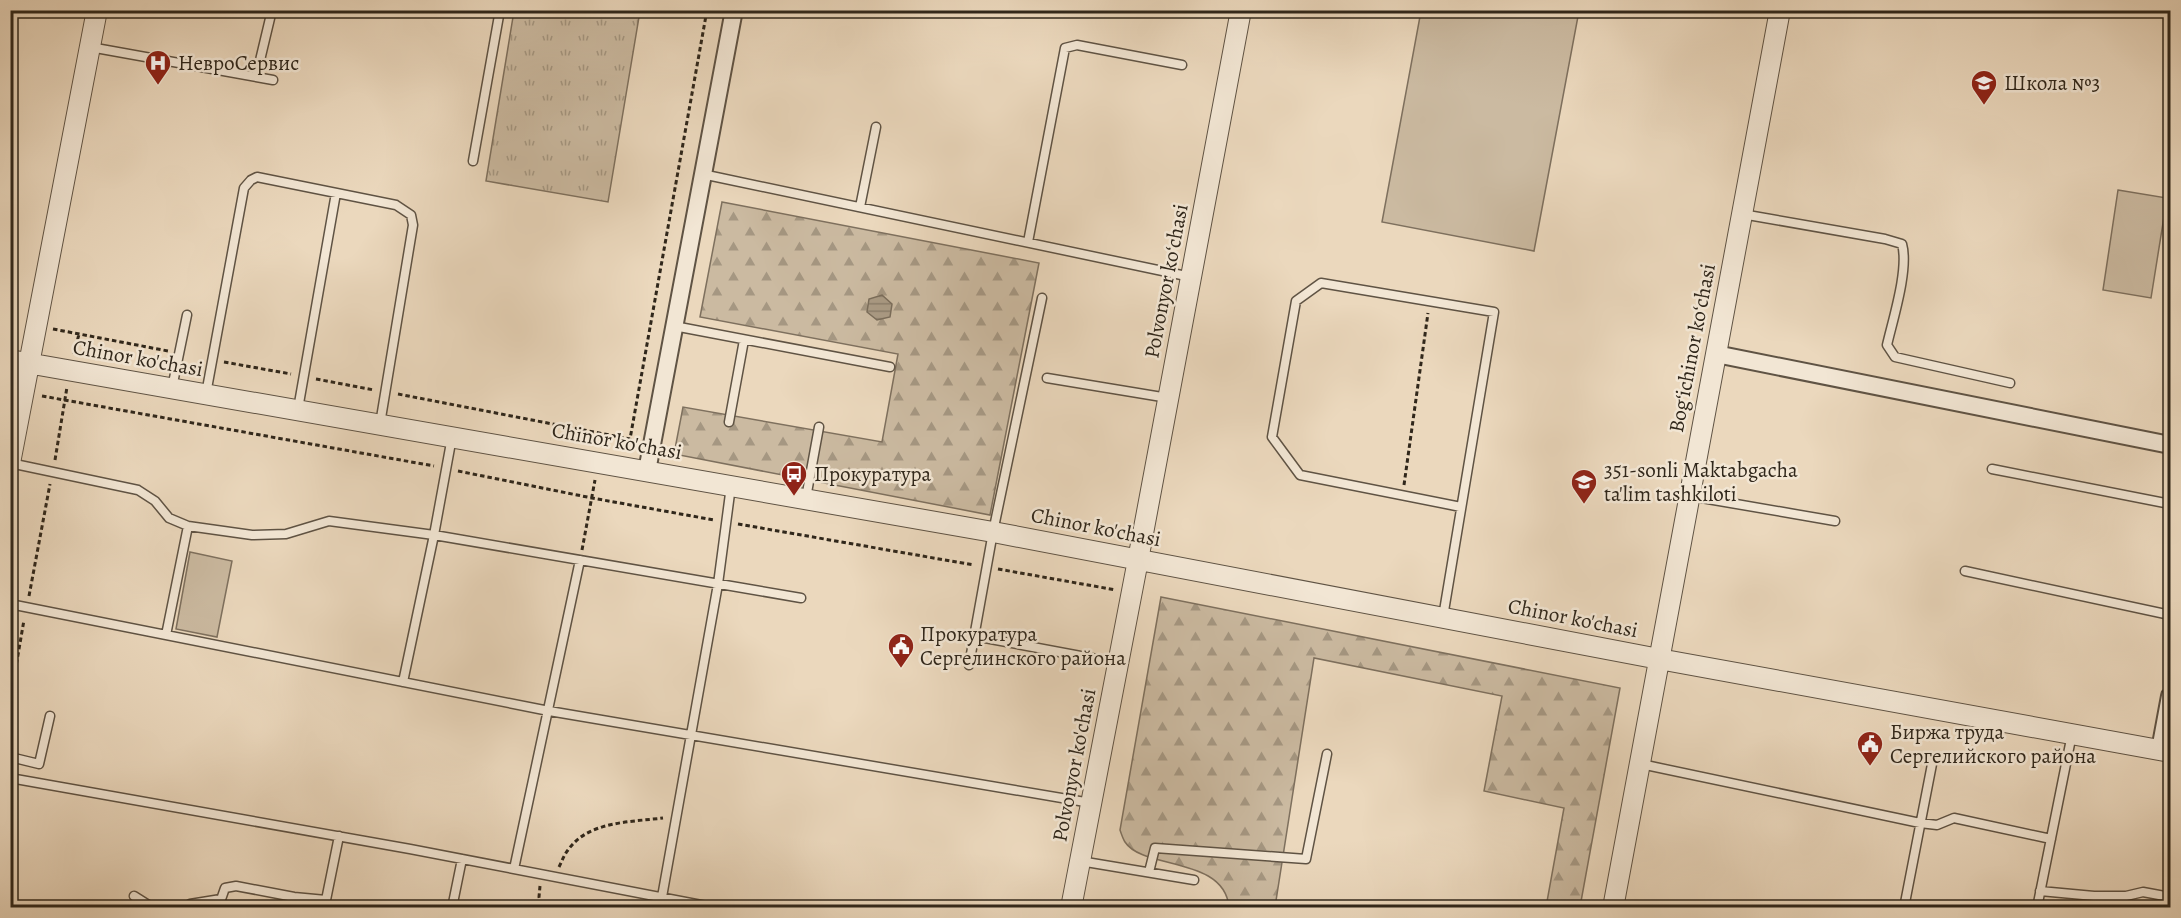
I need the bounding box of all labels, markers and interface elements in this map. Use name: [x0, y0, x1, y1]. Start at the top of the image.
hospital icon: НевроСервис: [143, 48, 173, 86]
place label: НевроСервис: [178, 49, 299, 77]
school or university icon: Школа №3: [1969, 68, 1999, 106]
place label: Школа №3: [2004, 69, 2100, 97]
street label: Polvonyor koʻchasi: [1137, 201, 1195, 361]
street label: Bogʻichinor koʻchasi: [1662, 261, 1722, 435]
street label: Chinor ko'chasi: [71, 333, 205, 383]
street label: Chinor ko'chasi: [550, 416, 684, 466]
place label: 351-sonli Maktabgacha ta'lim tashkiloti: [1604, 456, 1798, 508]
bus stop icon: Прокуратура: [779, 459, 809, 497]
place label: Прокуратура: [814, 460, 932, 488]
school or university icon: 351-sonli Maktabgacha ta'lim tashkiloti: [1569, 467, 1599, 505]
street label: Chinor ko'chasi: [1029, 501, 1163, 553]
street label: Chinor ko'chasi: [1506, 592, 1640, 644]
place label: Прокуратура Сергелинского района: [920, 620, 1126, 672]
public building icon: Прокуратура Сергелинского района: [886, 631, 916, 669]
street label: Polvonyor ko'chasi: [1045, 686, 1103, 844]
place label: Биржа труда Сергелийского района: [1890, 718, 2096, 770]
public building icon: Биржа труда Сергелийского района: [1855, 729, 1885, 767]

